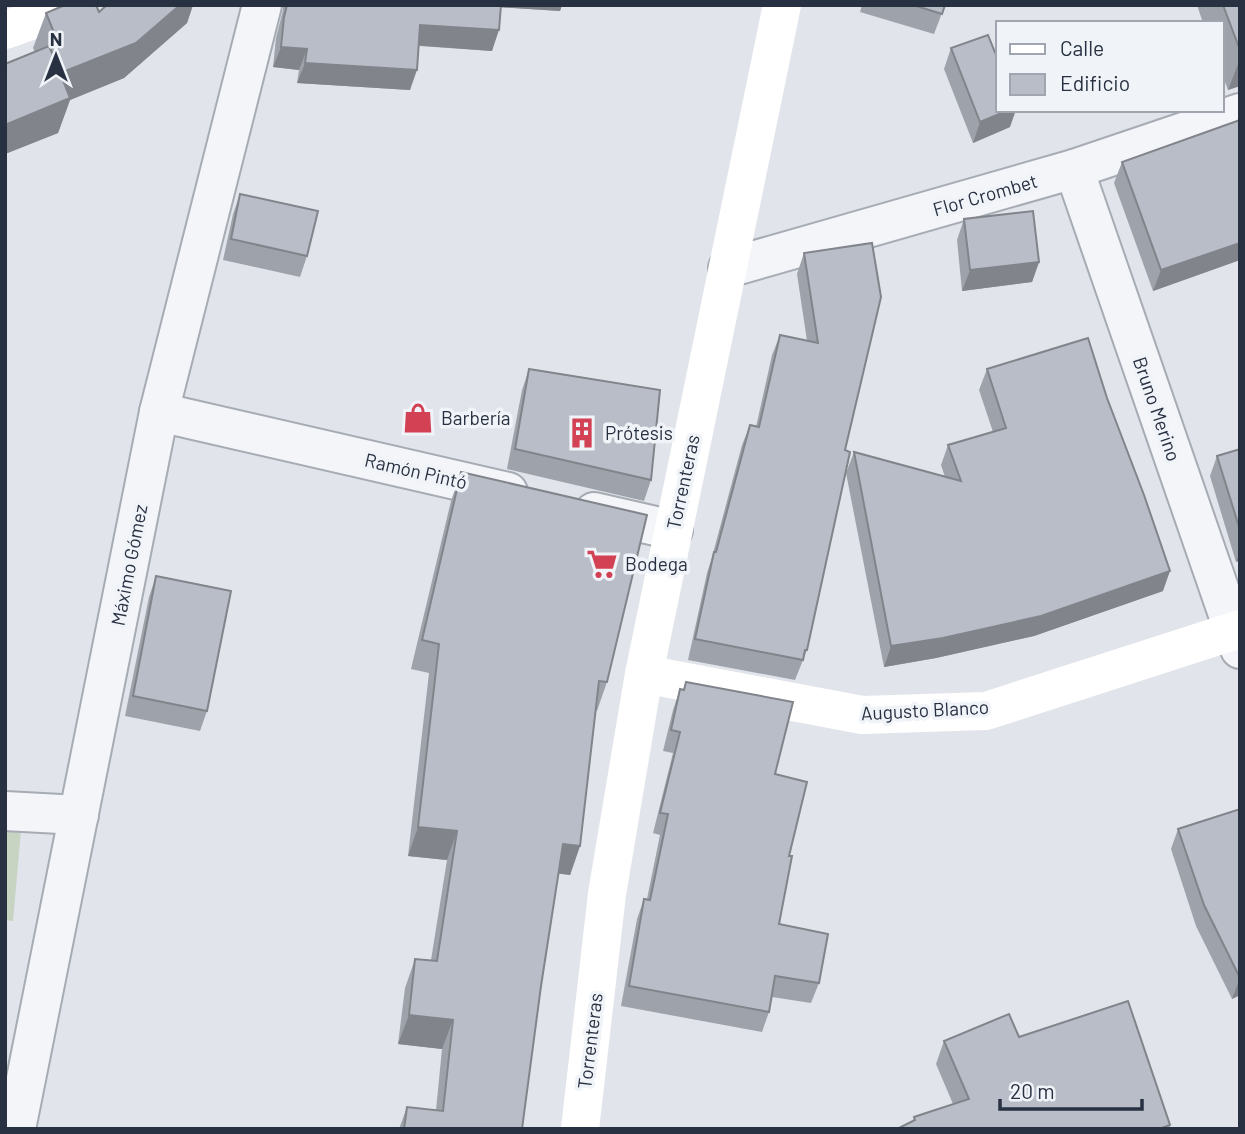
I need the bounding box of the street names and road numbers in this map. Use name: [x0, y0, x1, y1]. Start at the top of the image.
street label: Flor Crombet: [930, 169, 1040, 220]
street label: Bruno Merino: [1129, 353, 1186, 464]
street label: Torrenteras: [661, 432, 704, 531]
street label: Ramón Pintó: [363, 448, 470, 493]
street label: Máximo Gómez: [105, 502, 152, 627]
street label: Augusto Blanco: [860, 695, 990, 724]
street label: Torrenteras: [572, 992, 607, 1090]

